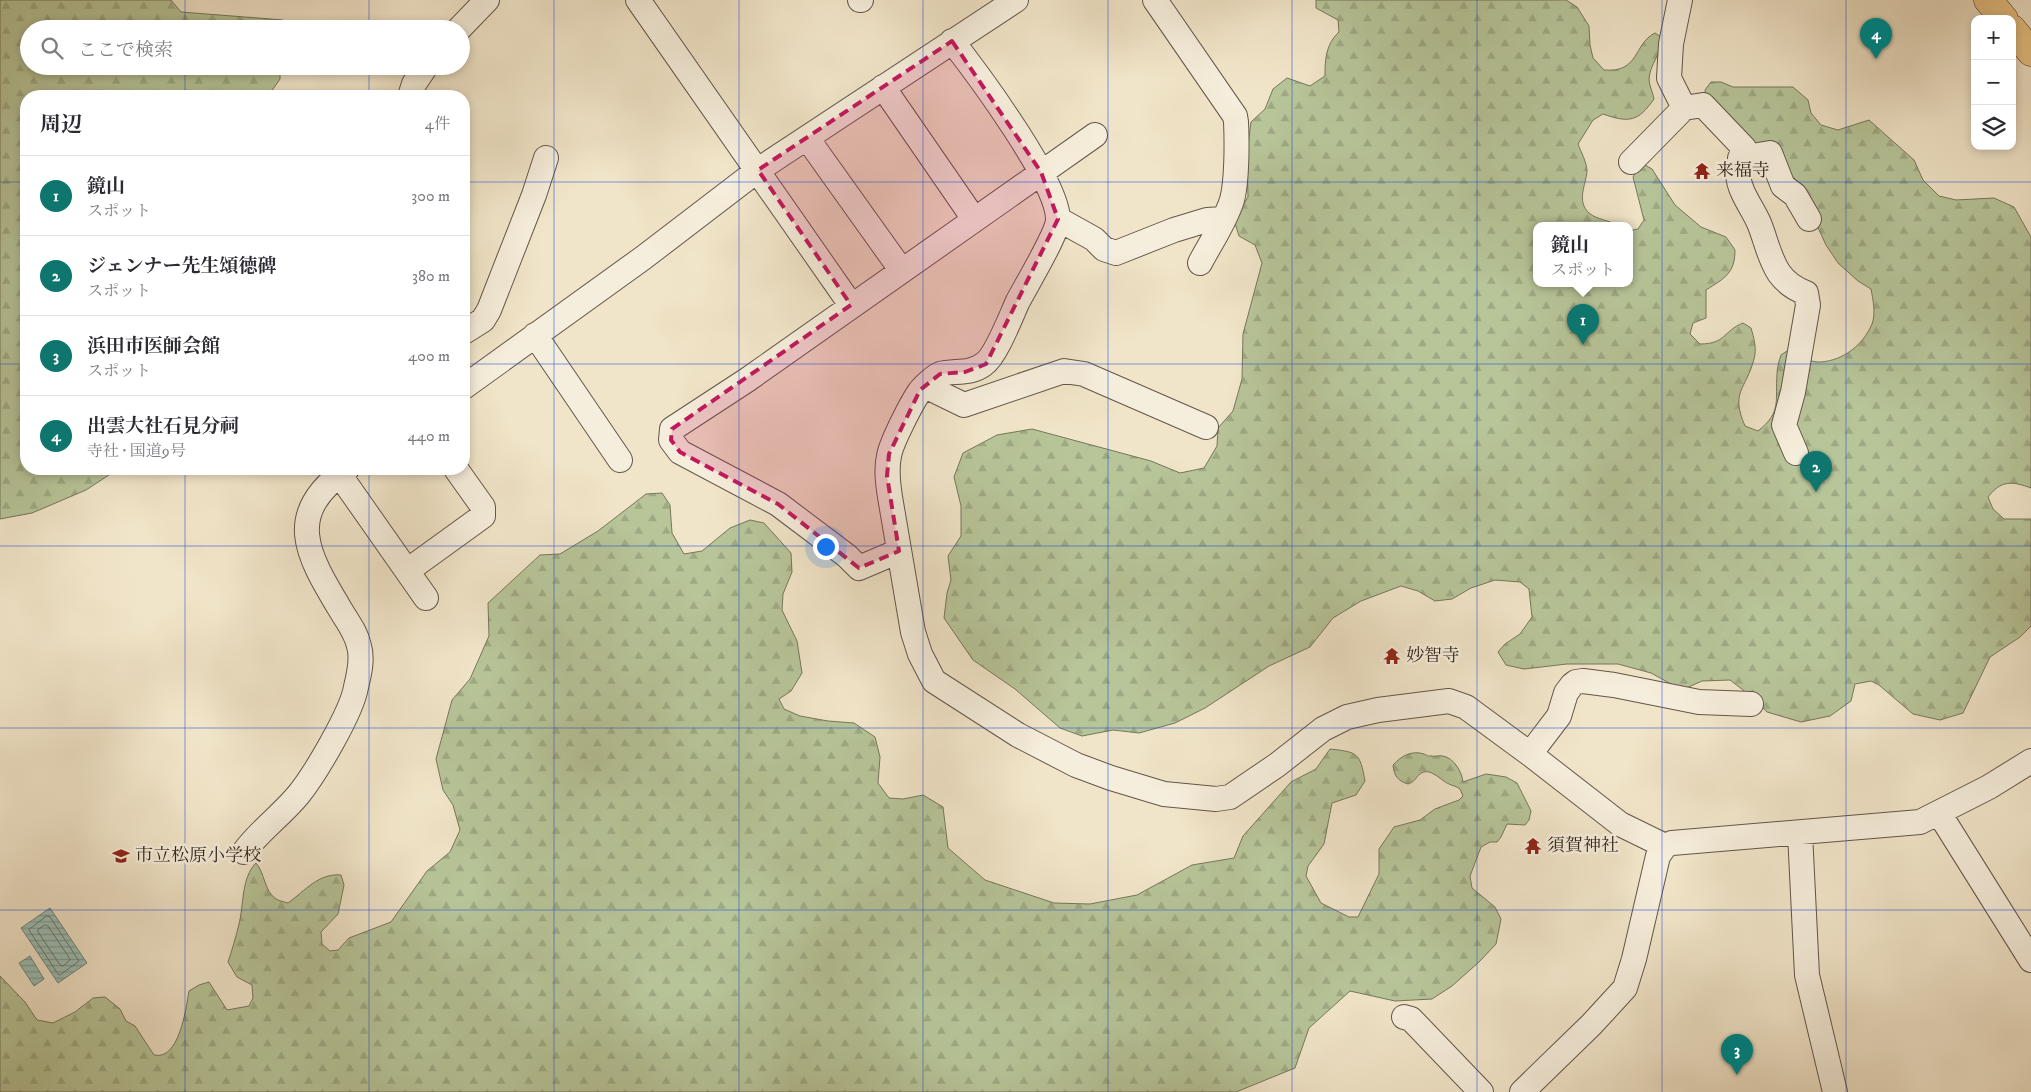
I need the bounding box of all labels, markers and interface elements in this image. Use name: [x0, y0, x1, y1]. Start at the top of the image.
map controls: [1971, 15, 2016, 150]
button: +: [1971, 15, 2016, 60]
pin: 4: [1860, 18, 1892, 59]
search box: [20, 20, 470, 75]
icon: search: [38, 34, 66, 62]
text: ここで検索: [78, 39, 173, 62]
button: −: [1971, 60, 2016, 105]
button: layers: [1971, 105, 2016, 150]
text: 周辺: [40, 112, 82, 138]
text: 4件: [425, 114, 450, 134]
place label: 来福寺: [1716, 160, 1770, 182]
temple icon: 来福寺: [1692, 161, 1712, 181]
text: 鏡山: [87, 175, 125, 198]
text: 1: [53, 186, 59, 206]
text: 300 m: [411, 186, 450, 206]
text: スポット: [87, 201, 151, 221]
popup: [1533, 222, 1633, 287]
text: 鏡山: [1551, 234, 1589, 257]
text: ジェンナー先生頌徳碑: [87, 255, 277, 278]
text: スポット: [1551, 260, 1615, 280]
text: 2: [52, 266, 60, 286]
text: 380 m: [412, 266, 450, 286]
text: スポット: [87, 281, 151, 301]
pin: 1: [1567, 304, 1599, 345]
text: 浜田市医師会館: [87, 335, 220, 358]
text: 3: [53, 346, 59, 366]
text: 400 m: [408, 346, 450, 366]
text: スポット: [87, 361, 151, 381]
text: 出雲大社石見分祠: [87, 415, 239, 438]
text: 4: [51, 426, 61, 446]
text: 440 m: [408, 426, 450, 446]
text: 寺社 · 国道9号: [87, 441, 186, 461]
pin: 2: [1800, 451, 1832, 492]
your location: [813, 534, 839, 560]
place label: 妙智寺: [1406, 645, 1460, 667]
temple icon: 妙智寺: [1382, 646, 1402, 666]
place label: 須賀神社: [1547, 835, 1619, 857]
temple icon: 須賀神社: [1523, 836, 1543, 856]
place label: 市立松原小学校: [135, 845, 261, 867]
school or university icon: 市立松原小学校: [111, 846, 131, 866]
pin: 3: [1721, 1034, 1753, 1075]

